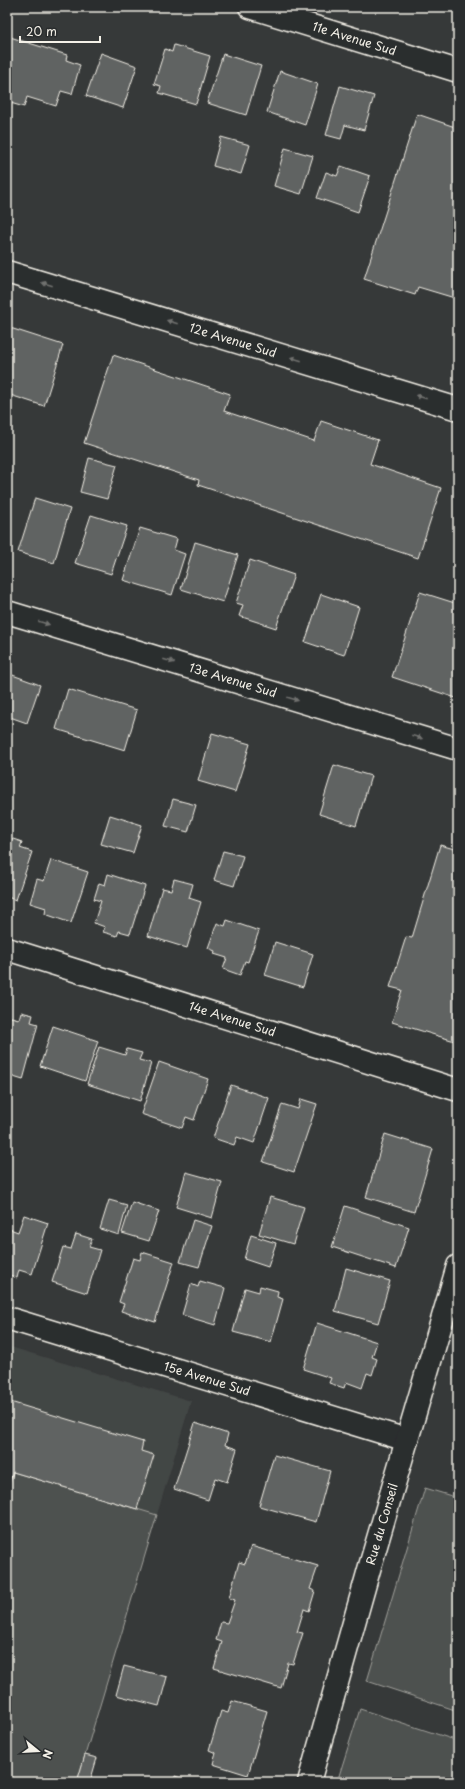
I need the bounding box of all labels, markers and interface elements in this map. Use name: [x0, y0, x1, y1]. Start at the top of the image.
street label: 11e Avenue Sud: [310, 17, 399, 59]
scale bar: [20, 18, 100, 44]
text: 20 m: [26, 22, 57, 40]
one-way arrow: [41, 281, 53, 287]
street label: 12e Avenue Sud: [187, 318, 279, 361]
one-way arrow: [166, 319, 178, 325]
one-way arrow: [290, 356, 302, 362]
one-way arrow: [414, 394, 426, 400]
one-way arrow: [39, 620, 51, 626]
one-way arrow: [163, 658, 175, 664]
street label: 13e Avenue Sud: [187, 658, 279, 701]
one-way arrow: [287, 696, 299, 702]
one-way arrow: [412, 734, 424, 740]
street label: 14e Avenue Sud: [187, 996, 278, 1041]
street label: 15e Avenue Sud: [162, 1356, 253, 1400]
street label: Rue du Conseil: [361, 1481, 402, 1567]
north arrow: [18, 1731, 58, 1771]
text: N: [38, 1747, 57, 1761]

